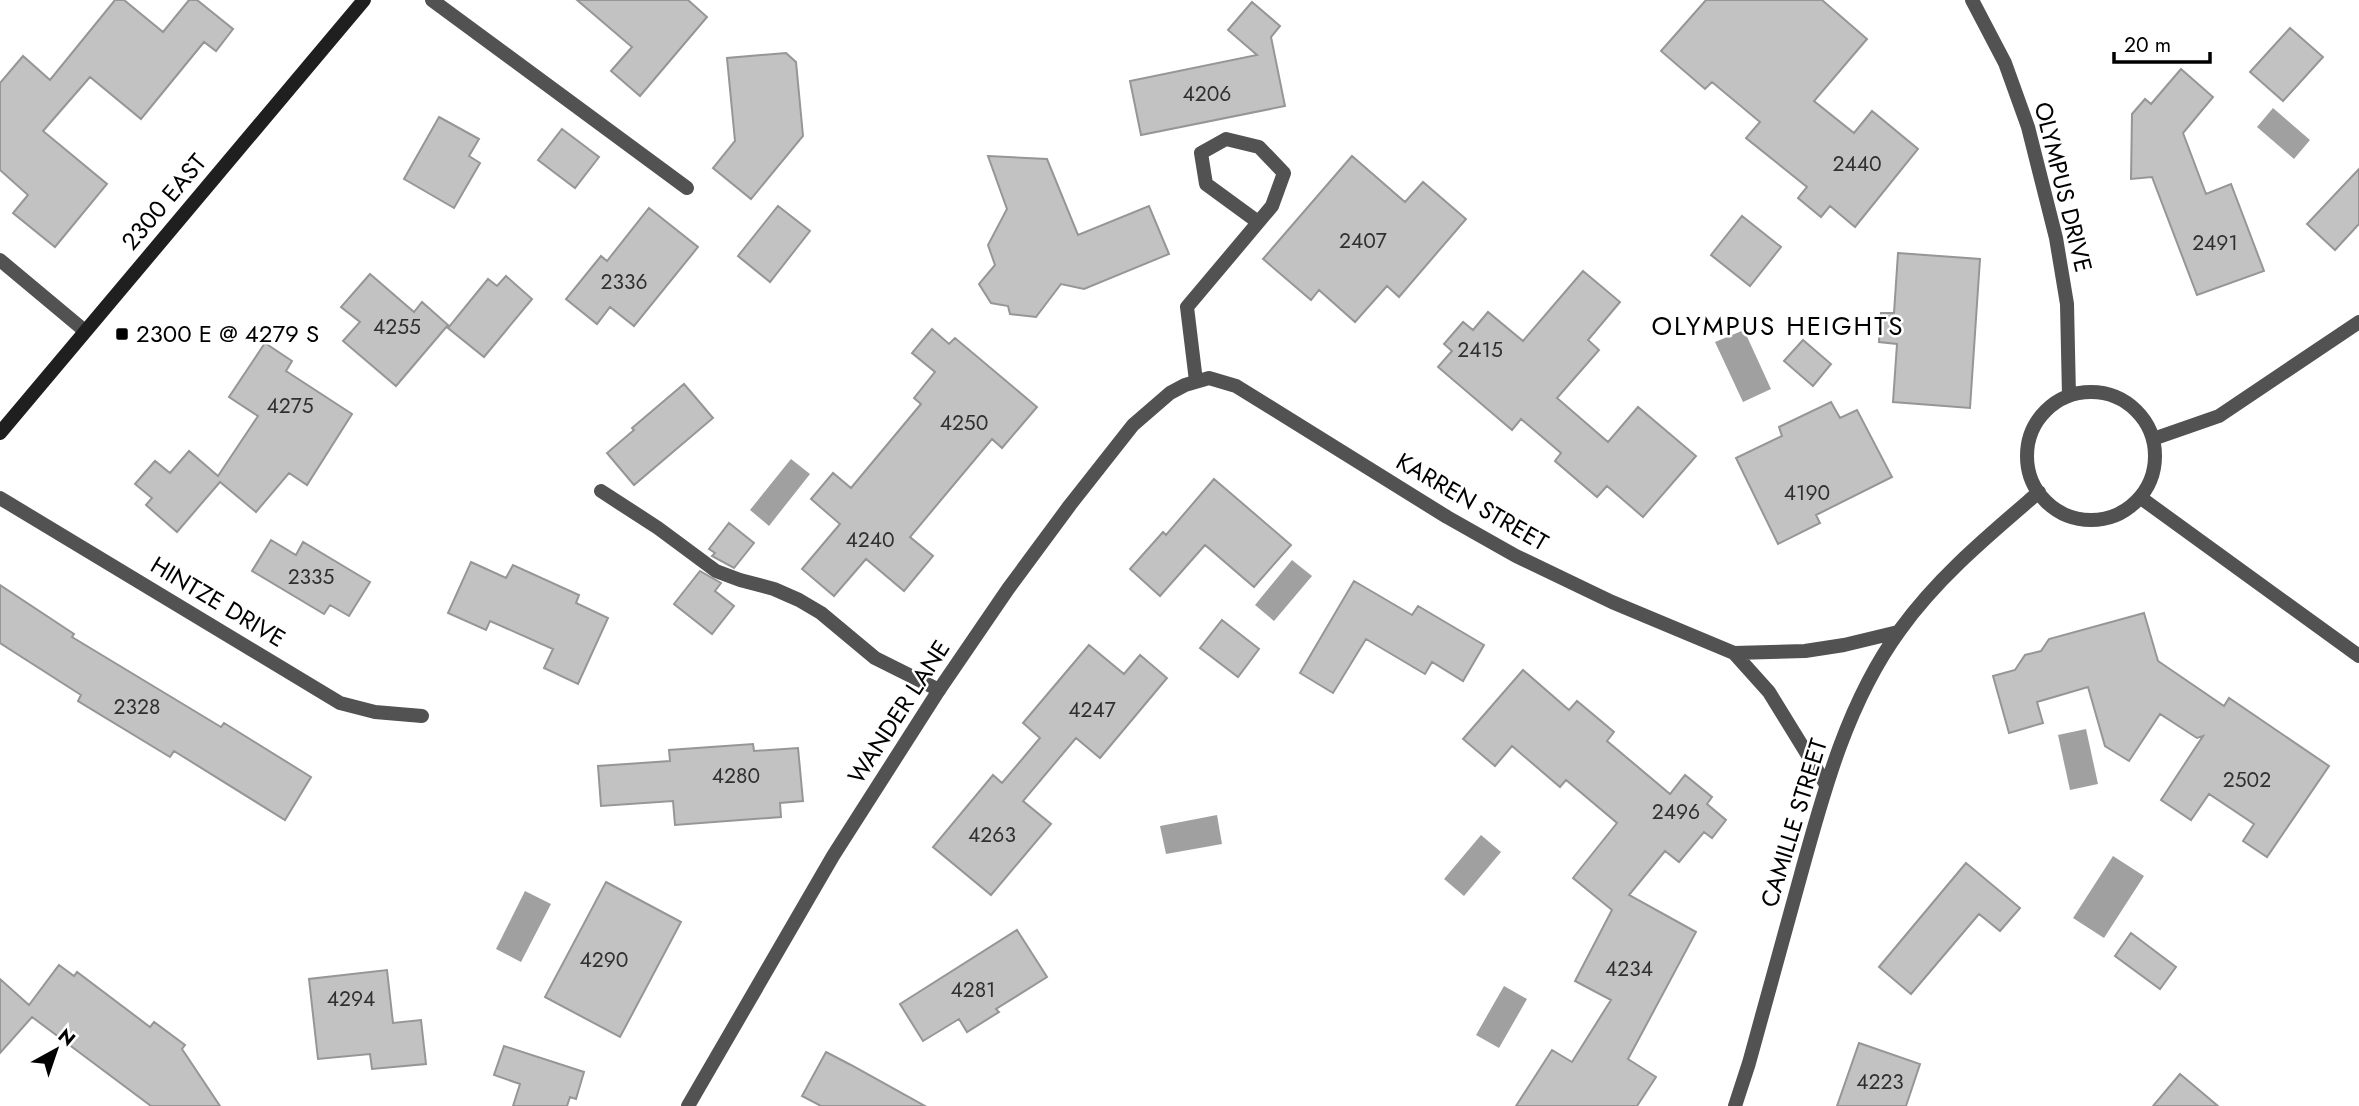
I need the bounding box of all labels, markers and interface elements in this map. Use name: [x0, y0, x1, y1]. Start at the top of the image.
scale bar: [2114, 21, 2210, 65]
text: 20 m: [2124, 30, 2171, 60]
house number: 4206: [1183, 79, 1231, 109]
street label: OLYMPUS DRIVE: [2025, 98, 2102, 276]
street label: 2300 EAST: [113, 146, 214, 257]
house number: 2440: [1832, 149, 1882, 179]
house number: 2407: [1339, 226, 1387, 256]
house number: 2491: [2192, 228, 2238, 258]
house number: 2336: [601, 267, 647, 297]
district label: OLYMPUS HEIGHTS: [1652, 307, 1904, 345]
house number: 4255: [373, 312, 421, 342]
place label: 2300 E @ 4279 S: [136, 316, 319, 351]
marker: 2300 E @ 4279 S: [114, 326, 130, 342]
house number: 2415: [1457, 335, 1503, 365]
house number: 4275: [266, 391, 314, 421]
house number: 4250: [940, 408, 988, 438]
street label: KARREN STREET: [1390, 444, 1555, 559]
house number: 4190: [1784, 478, 1830, 508]
house number: 4240: [845, 525, 895, 555]
street label: HINTZE DRIVE: [144, 548, 292, 656]
house number: 2335: [288, 562, 334, 592]
street label: WANDER LANE: [839, 633, 958, 791]
house number: 2328: [114, 692, 160, 722]
house number: 4247: [1068, 695, 1116, 725]
street label: CAMILLE STREET: [1751, 734, 1836, 911]
house number: 4280: [712, 761, 760, 791]
house number: 2502: [2223, 765, 2271, 795]
house number: 2496: [1652, 797, 1700, 827]
house number: 4263: [968, 820, 1016, 850]
house number: 4290: [580, 945, 628, 975]
house number: 4234: [1605, 954, 1653, 984]
house number: 4281: [950, 975, 996, 1005]
house number: 4294: [327, 984, 375, 1014]
north arrow: [21, 1015, 91, 1085]
text: N: [52, 1022, 81, 1053]
house number: 4223: [1856, 1067, 1904, 1097]

